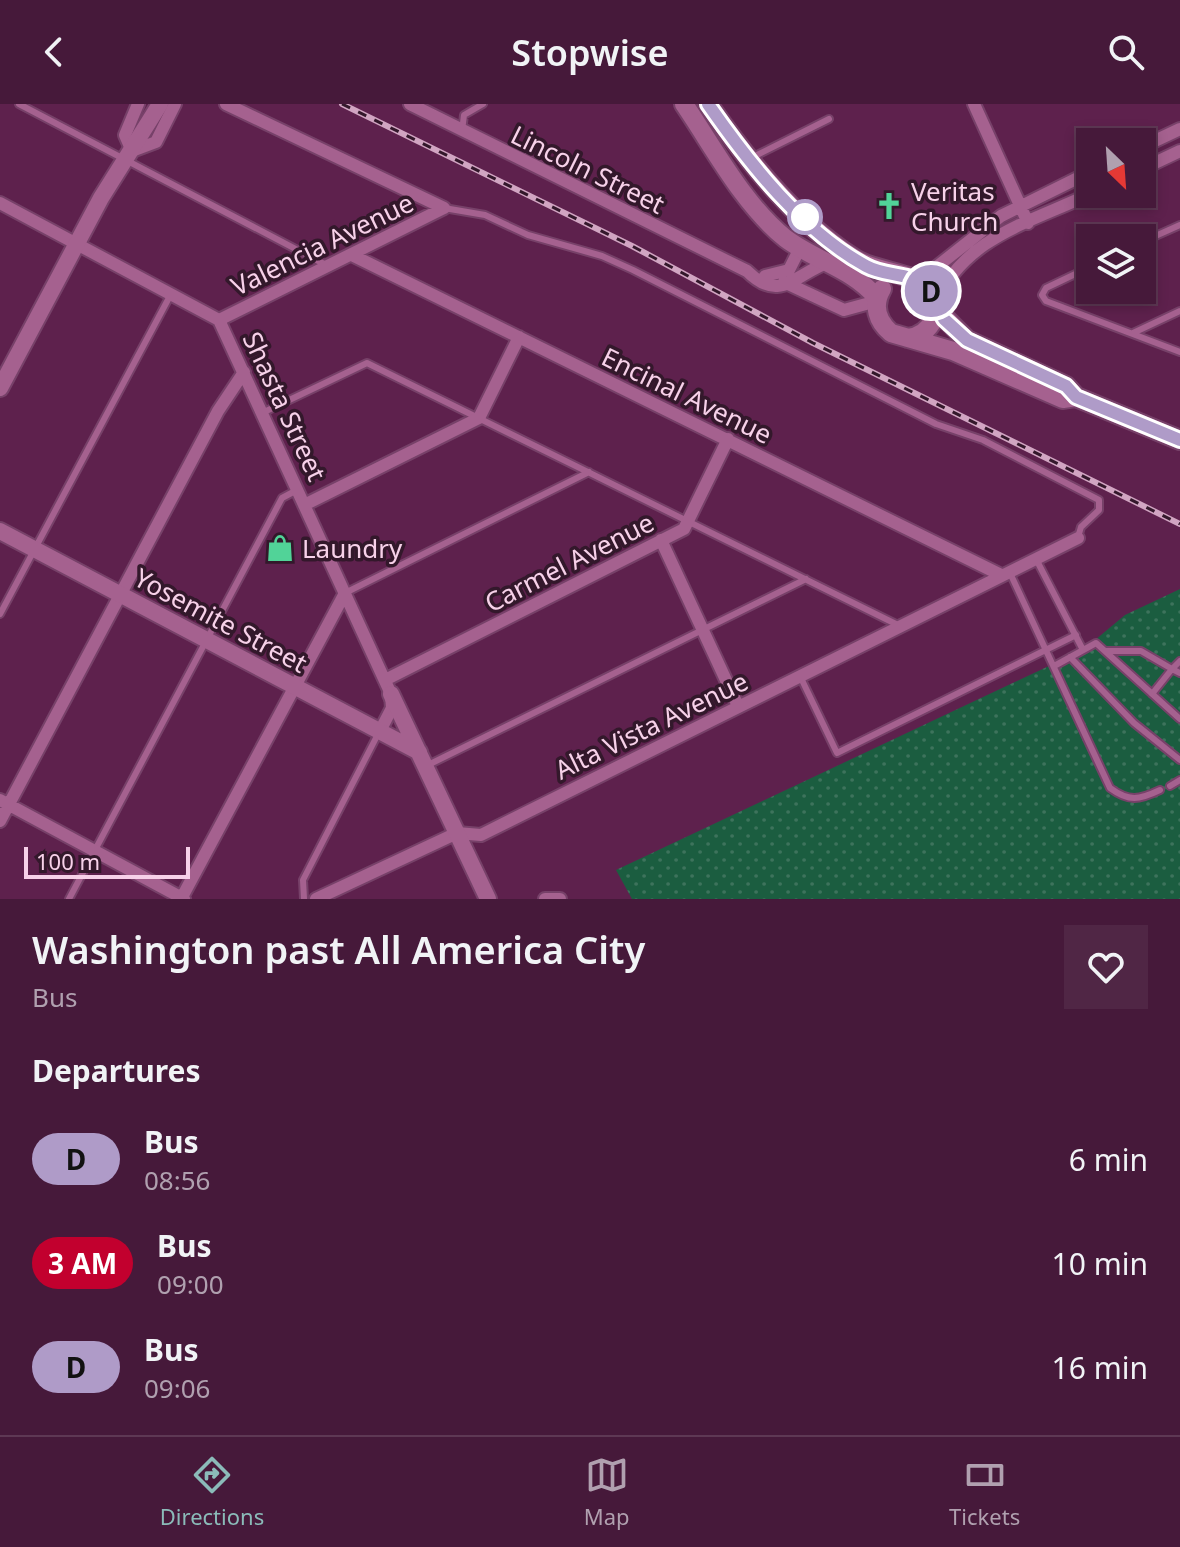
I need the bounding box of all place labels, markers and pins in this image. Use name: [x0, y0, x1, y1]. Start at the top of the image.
place label: Veritas Church: [911, 173, 998, 239]
church icon: Veritas Church: [874, 191, 904, 221]
unlabelled marker: [788, 200, 822, 234]
place label: Laundry: [302, 530, 403, 566]
shop icon: Laundry: [265, 533, 295, 563]

